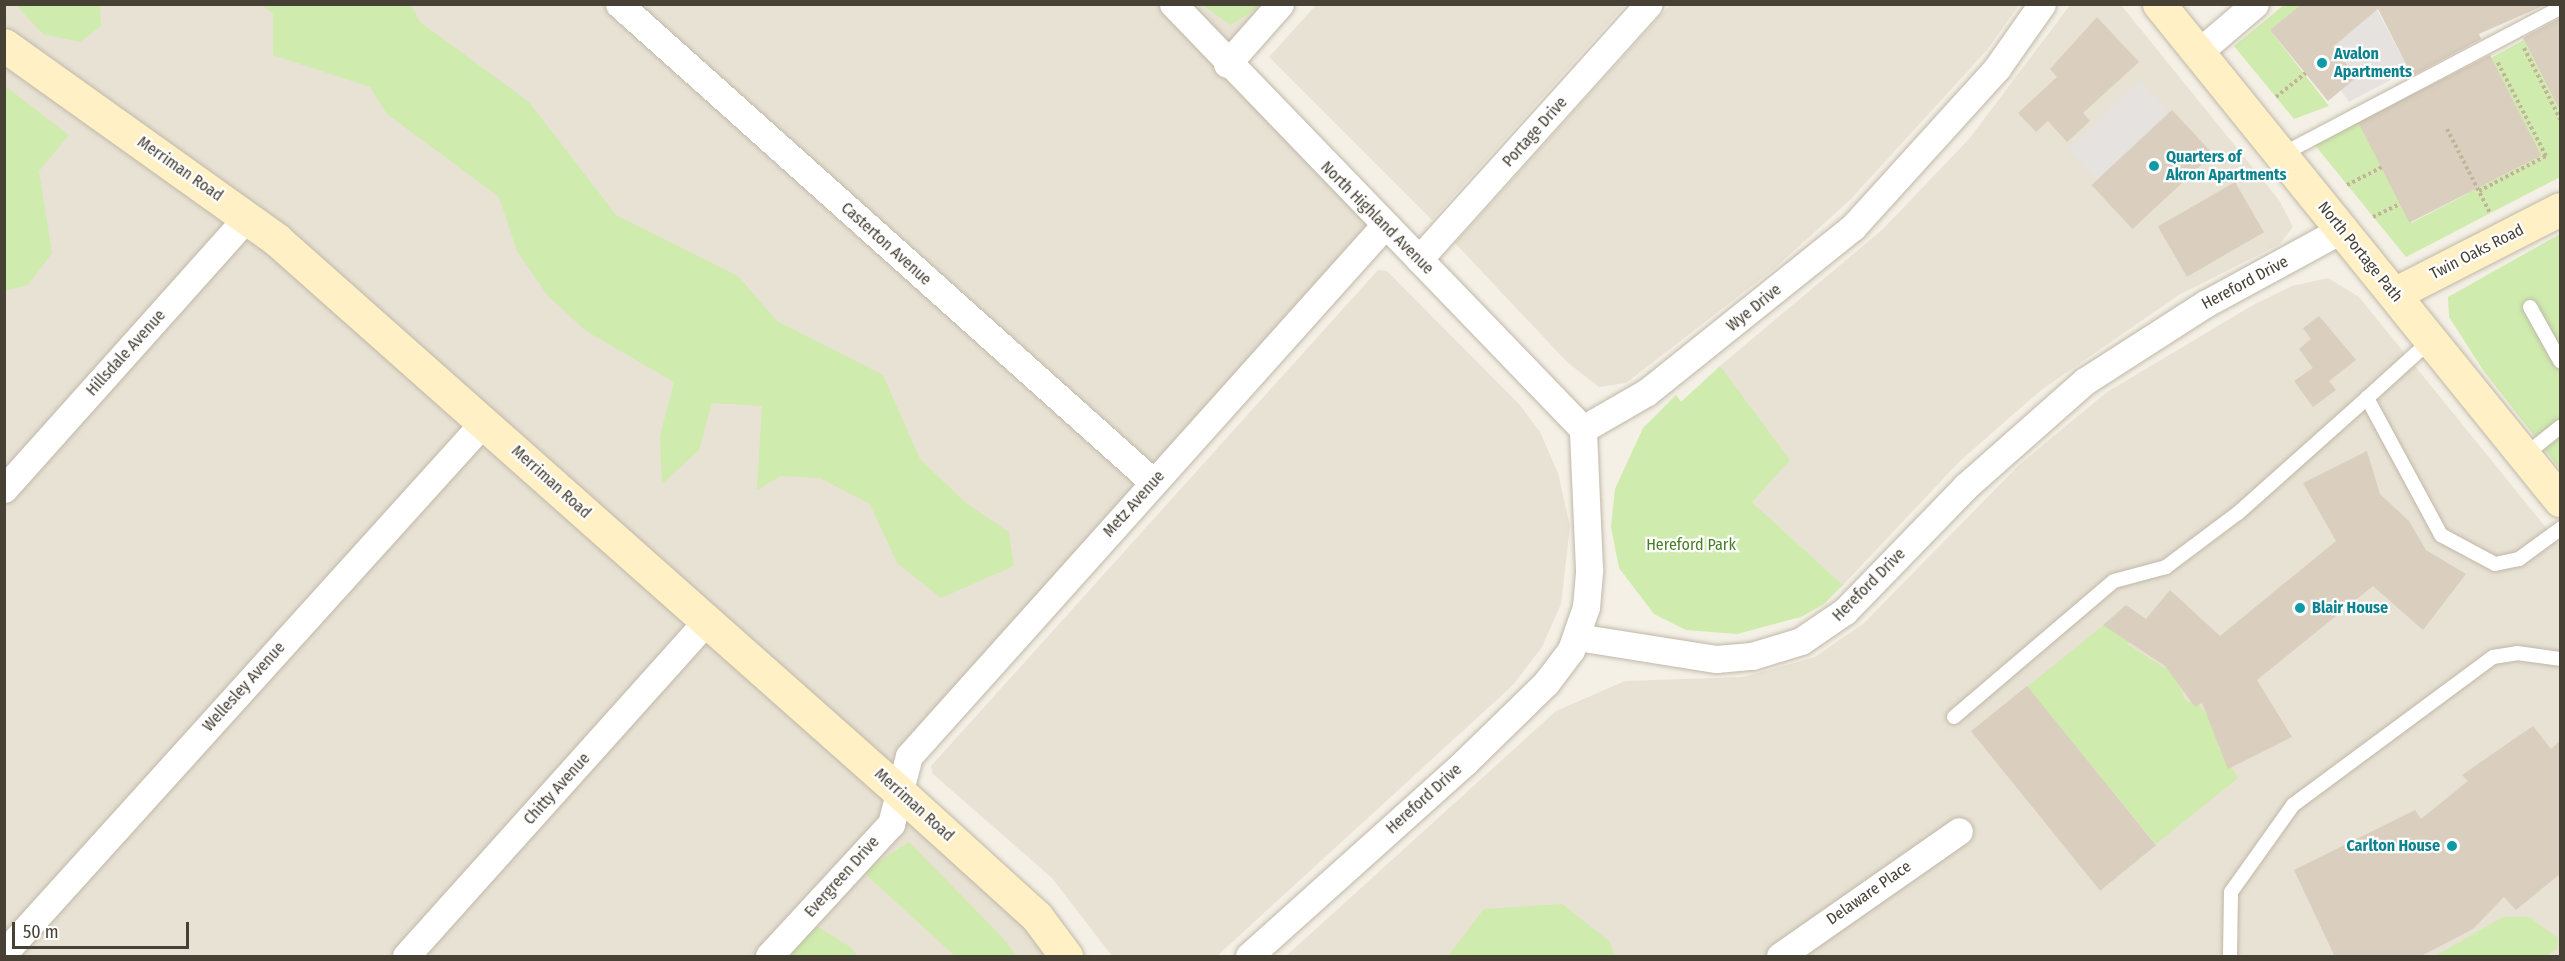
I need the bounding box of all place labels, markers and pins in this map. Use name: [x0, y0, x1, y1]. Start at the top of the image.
place label: Avalon Apartments: [2334, 44, 2412, 82]
marker: Avalon Apartments: [2315, 56, 2329, 70]
place label: Quarters of Akron Apartments: [2166, 147, 2287, 185]
marker: Quarters of Akron Apartments: [2147, 159, 2161, 173]
place label: Blair House: [2312, 598, 2388, 618]
marker: Blair House: [2293, 601, 2307, 615]
place label: Carlton House: [2346, 836, 2440, 856]
marker: Carlton House: [2445, 839, 2459, 853]

